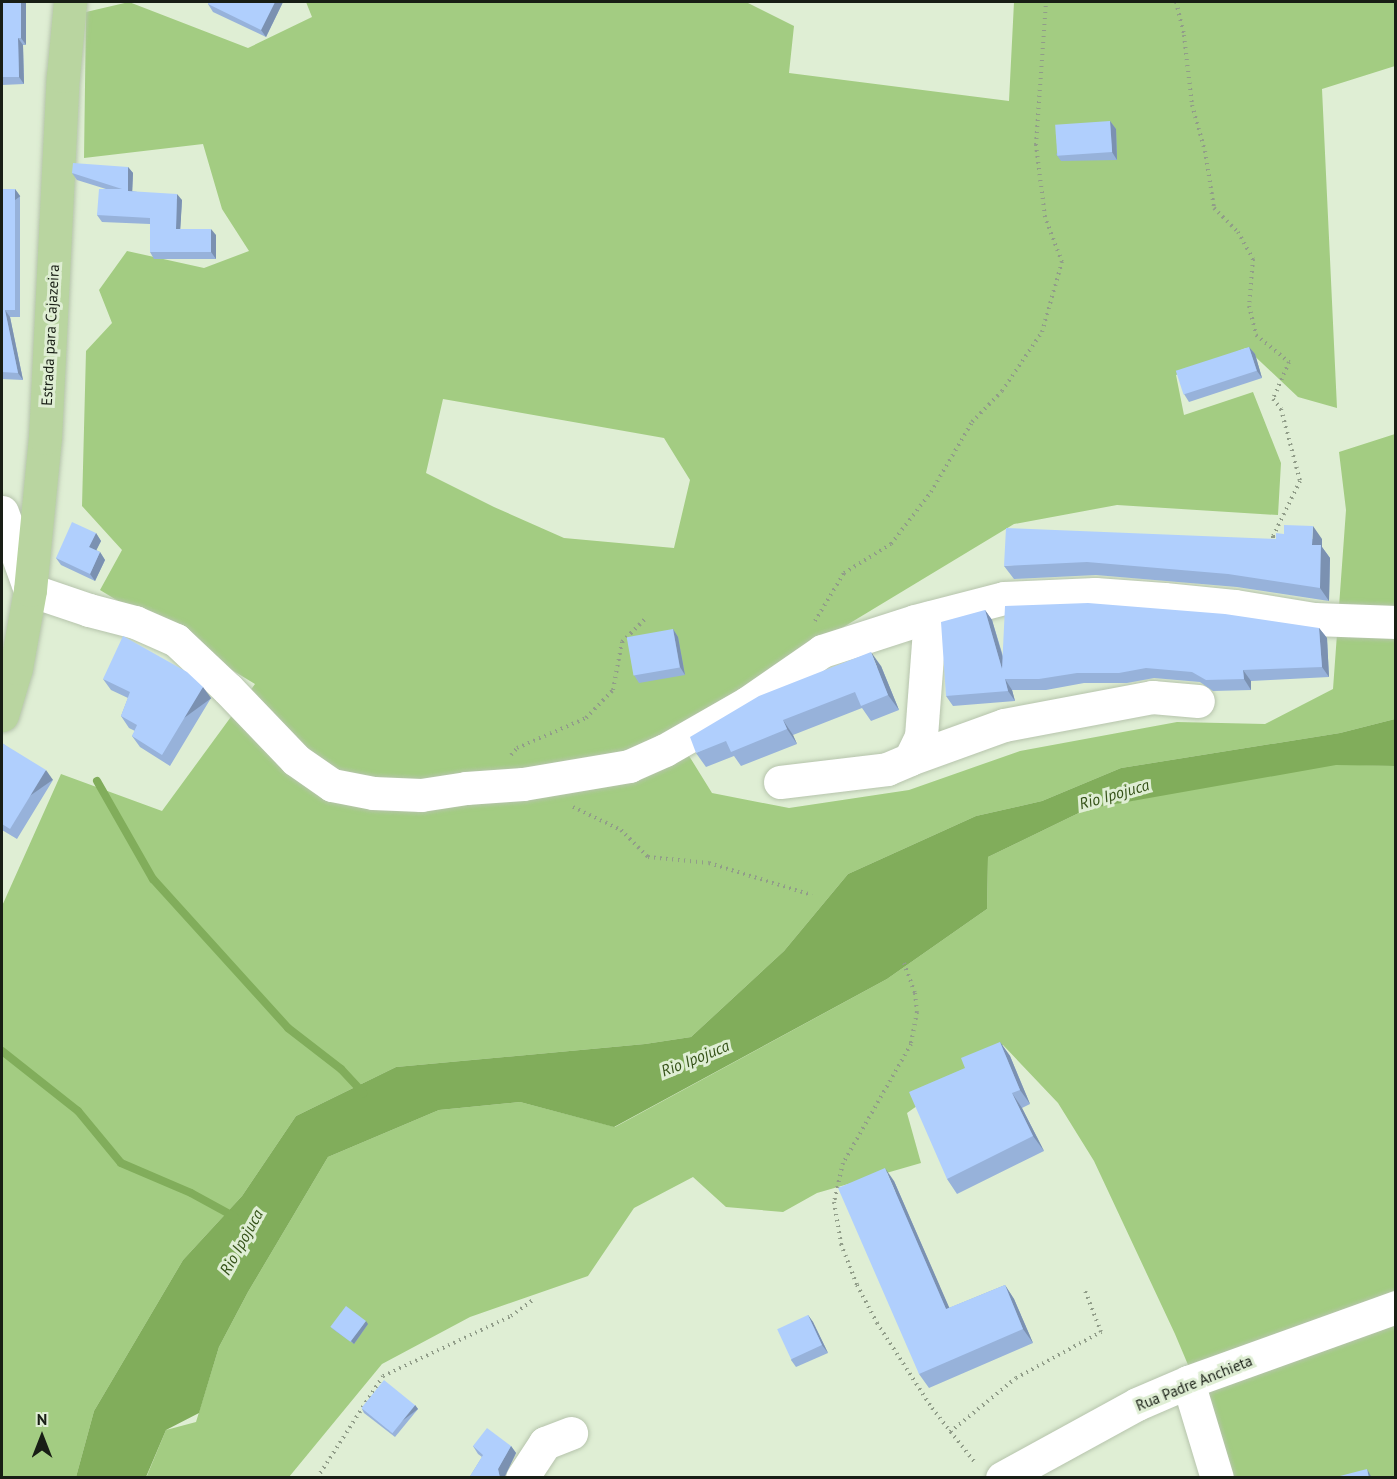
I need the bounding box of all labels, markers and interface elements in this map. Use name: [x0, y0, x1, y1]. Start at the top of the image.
street label: Estrada para Cajazeira: [37, 264, 63, 406]
water label: Rio Ipojuca: [1077, 775, 1151, 813]
water label: Rio Ipojuca: [658, 1036, 732, 1080]
water label: Rio Ipojuca: [215, 1206, 267, 1278]
street label: Rua Padre Anchieta: [1133, 1351, 1255, 1415]
north arrow: [12, 1407, 72, 1467]
text: N: [37, 1409, 47, 1429]

